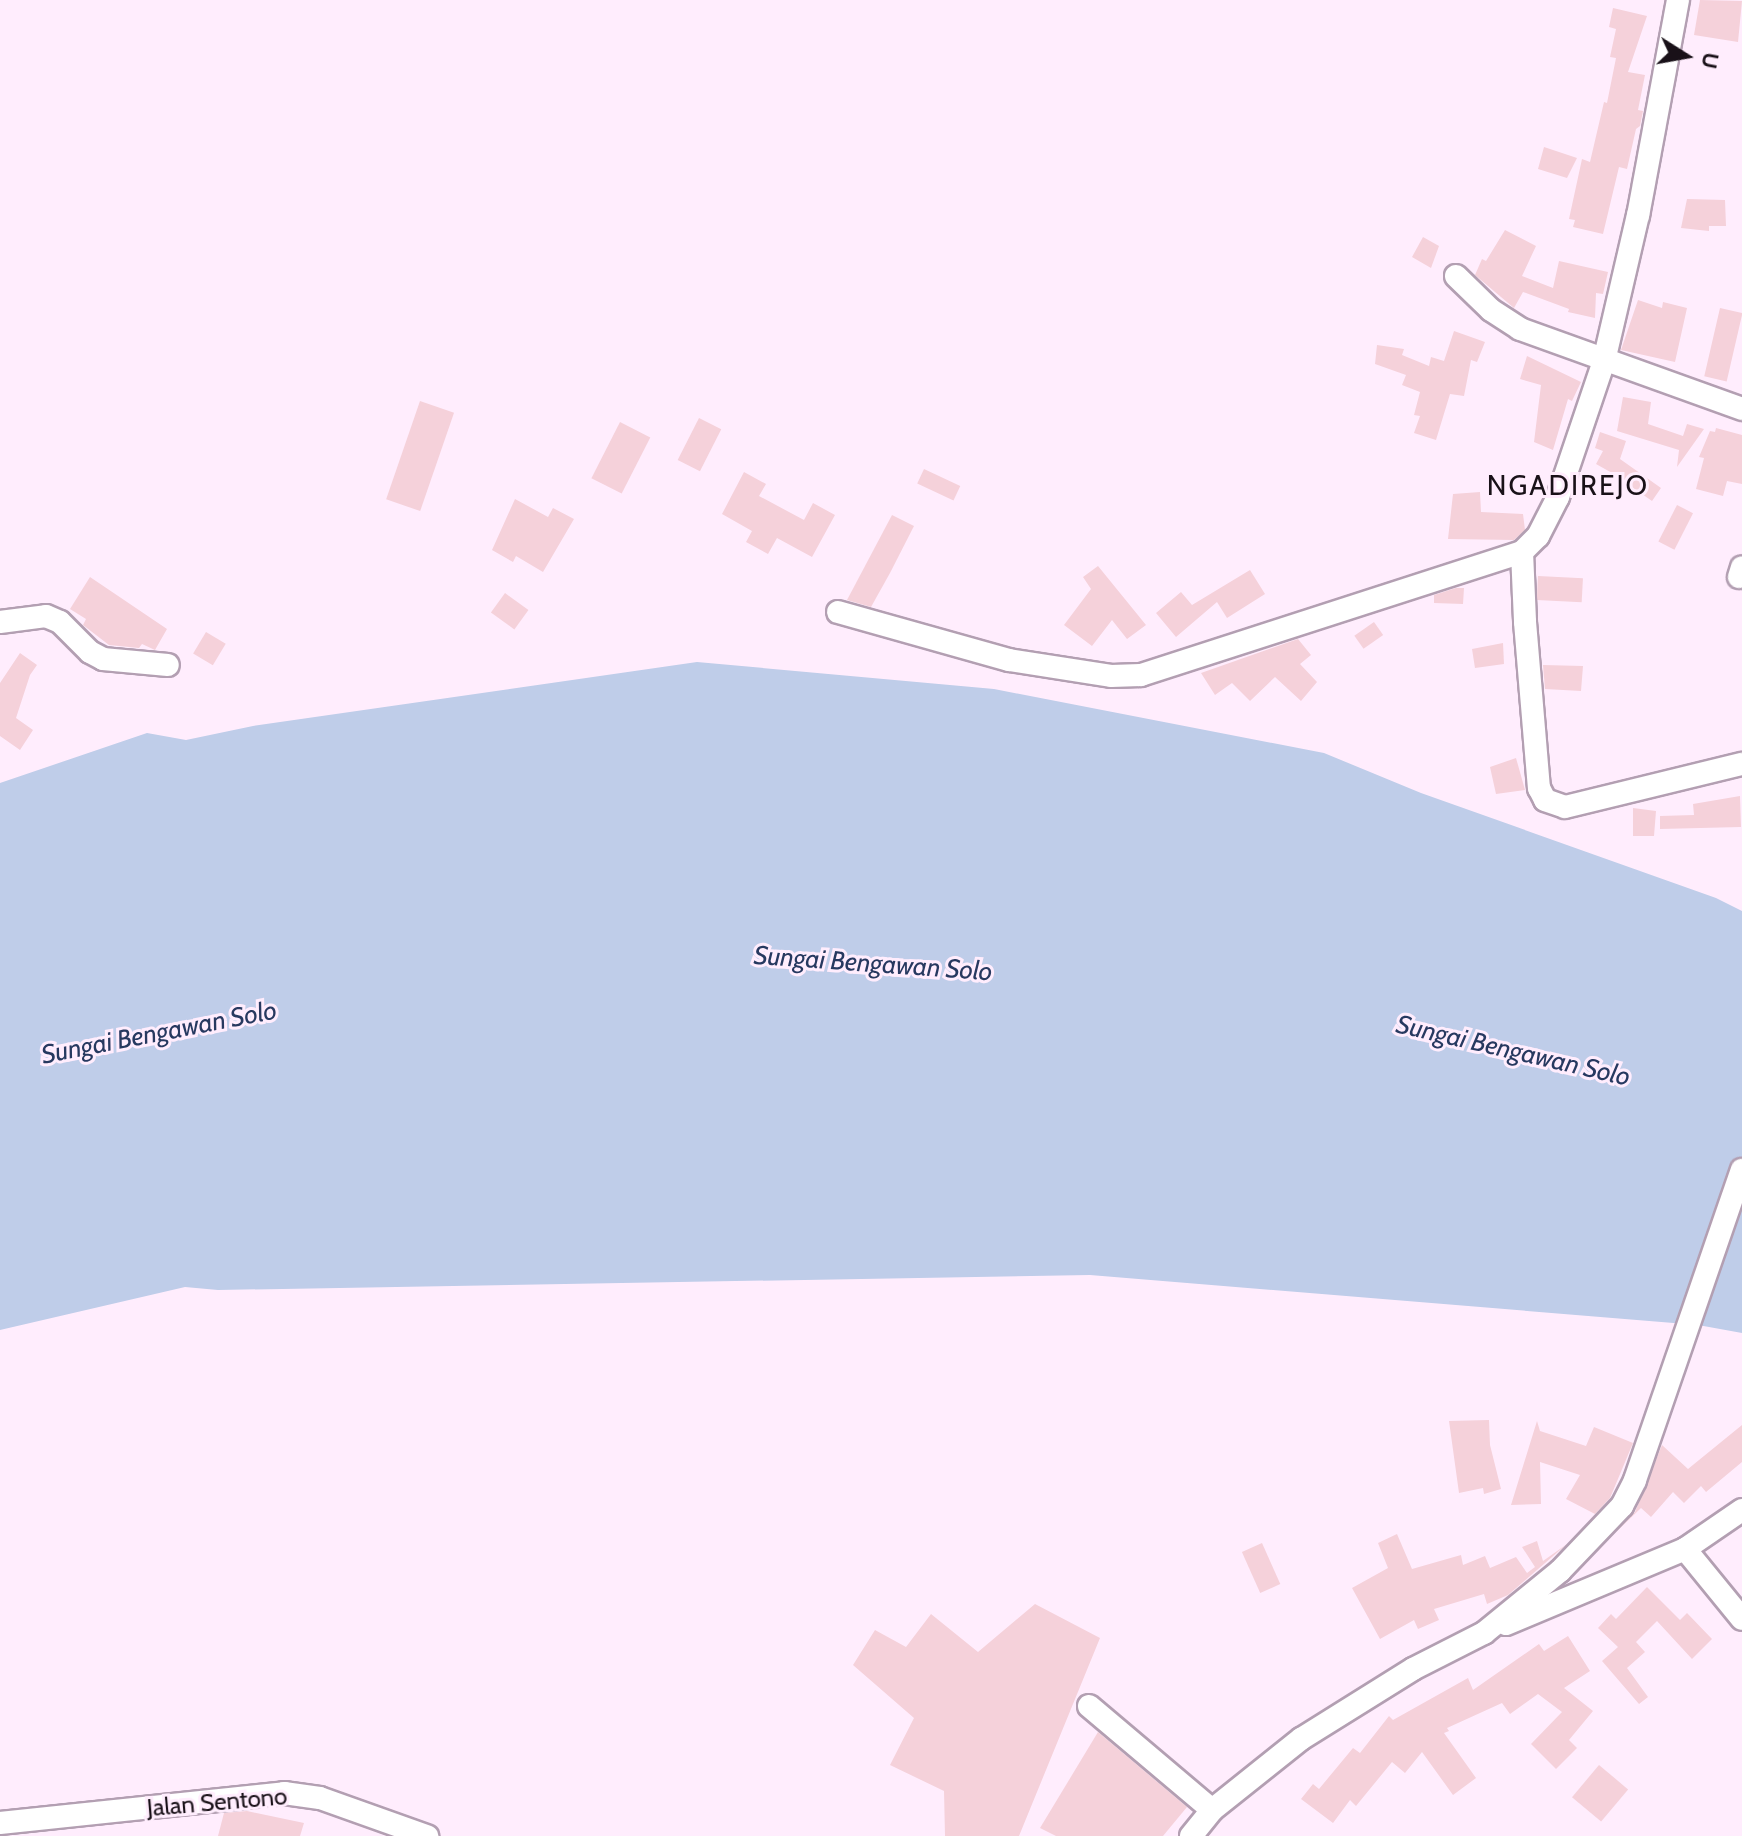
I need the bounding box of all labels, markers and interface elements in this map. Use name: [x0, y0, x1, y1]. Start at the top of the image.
north arrow: [1646, 16, 1726, 96]
text: U: [1695, 50, 1725, 71]
district label: NGADIREJO: [1487, 468, 1649, 502]
water label: Sungai Bengawan Solo: [753, 940, 993, 988]
water label: Sungai Bengawan Solo: [39, 995, 279, 1071]
water label: Sungai Bengawan Solo: [1393, 1009, 1633, 1093]
street label: Jalan Sentono: [146, 1782, 288, 1822]

